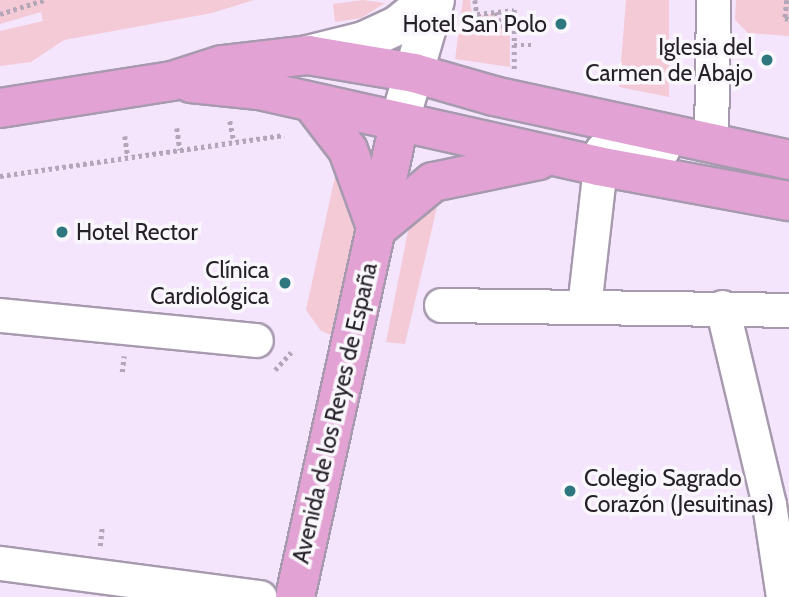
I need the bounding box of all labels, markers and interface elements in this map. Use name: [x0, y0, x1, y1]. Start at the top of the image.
place label: Hotel San Polo: [403, 10, 547, 38]
marker: Hotel San Polo: [553, 16, 569, 32]
place label: Iglesia del Carmen de Abajo: [585, 33, 753, 87]
marker: Iglesia del Carmen de Abajo: [759, 52, 775, 68]
place label: Hotel Rector: [76, 218, 198, 246]
marker: Hotel Rector: [54, 224, 70, 240]
place label: Clínica Cardiológica: [150, 256, 269, 310]
street label: Avenida de los Reyes de España: [287, 260, 383, 566]
marker: Clínica Cardiológica: [275, 273, 295, 293]
place label: Colegio Sagrado Corazón (Jesuitinas): [584, 464, 774, 518]
marker: Colegio Sagrado Corazón (Jesuitinas): [562, 483, 578, 499]

